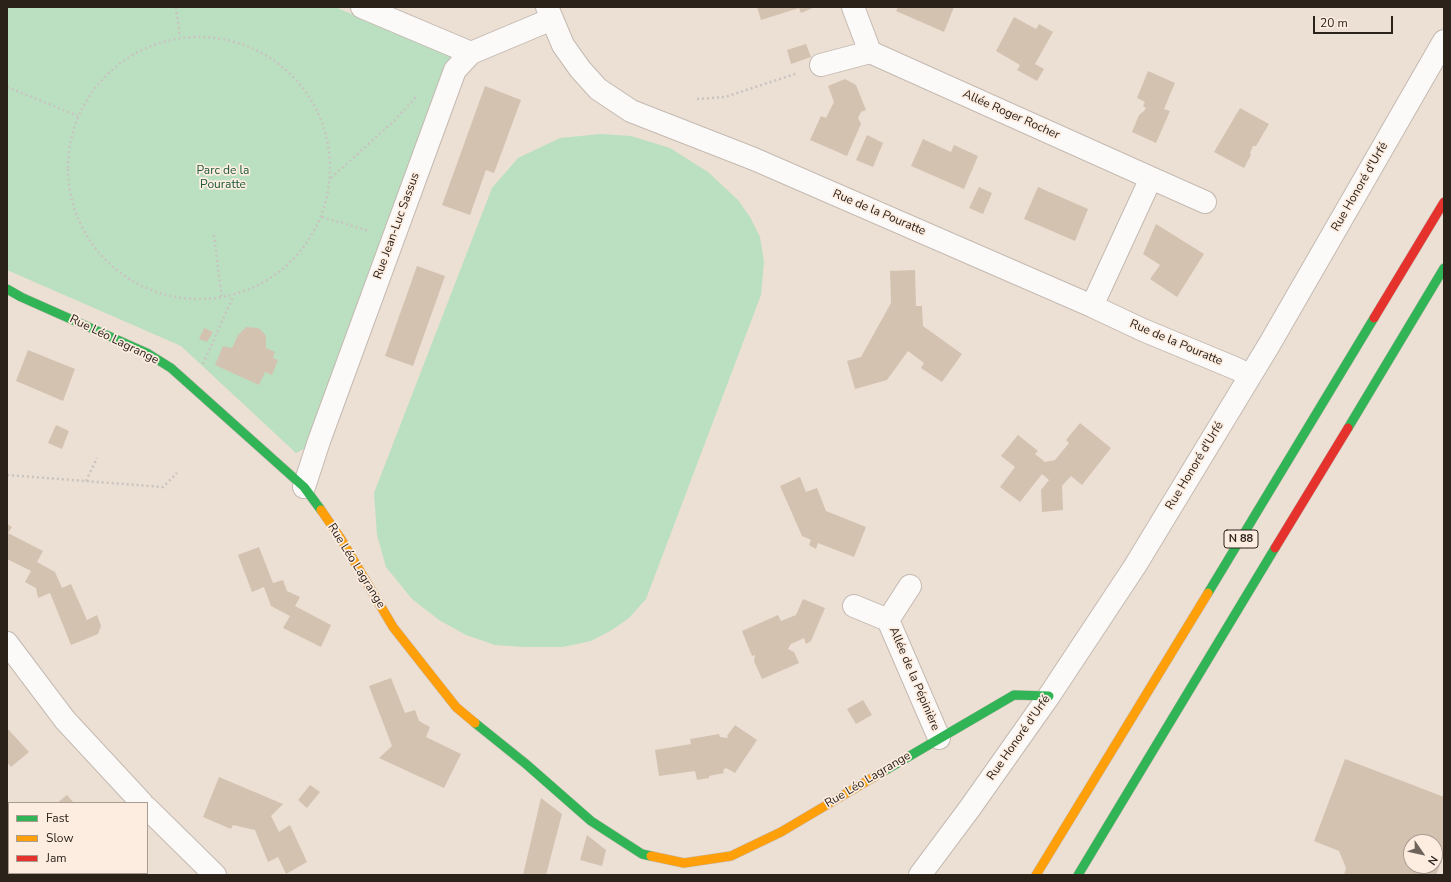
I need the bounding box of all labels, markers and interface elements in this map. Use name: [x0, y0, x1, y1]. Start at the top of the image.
scale bar: [1315, 8, 1395, 34]
text: 20 m: [1320, 15, 1348, 31]
street label: Allée Roger Rocher: [960, 87, 1062, 143]
street label: Rue Honoré d'Urfé: [1329, 140, 1391, 234]
park label: Parc de la Pouratte: [197, 164, 249, 192]
street label: Rue Jean-Luc Sassus: [371, 171, 423, 281]
street label: Rue de la Pouratte: [830, 187, 928, 239]
street label: Rue Léo Lagrange: [67, 312, 161, 368]
street label: Rue de la Pouratte: [1127, 317, 1225, 369]
street label: Rue Honoré d'Urfé: [1163, 419, 1227, 513]
street label: Rue Léo Lagrange: [324, 521, 388, 611]
road number: N 88: [1224, 530, 1258, 548]
street label: Allée de la Pépinière: [886, 625, 942, 733]
street label: Rue Honoré d'Urfé: [984, 693, 1054, 783]
street label: Rue Léo Lagrange: [822, 749, 914, 811]
legend: [8, 802, 148, 874]
text: Fast: [46, 810, 69, 826]
text: Slow: [46, 830, 74, 846]
north arrow: [1403, 834, 1443, 874]
text: Jam: [46, 850, 67, 866]
text: N: [1424, 853, 1441, 868]

